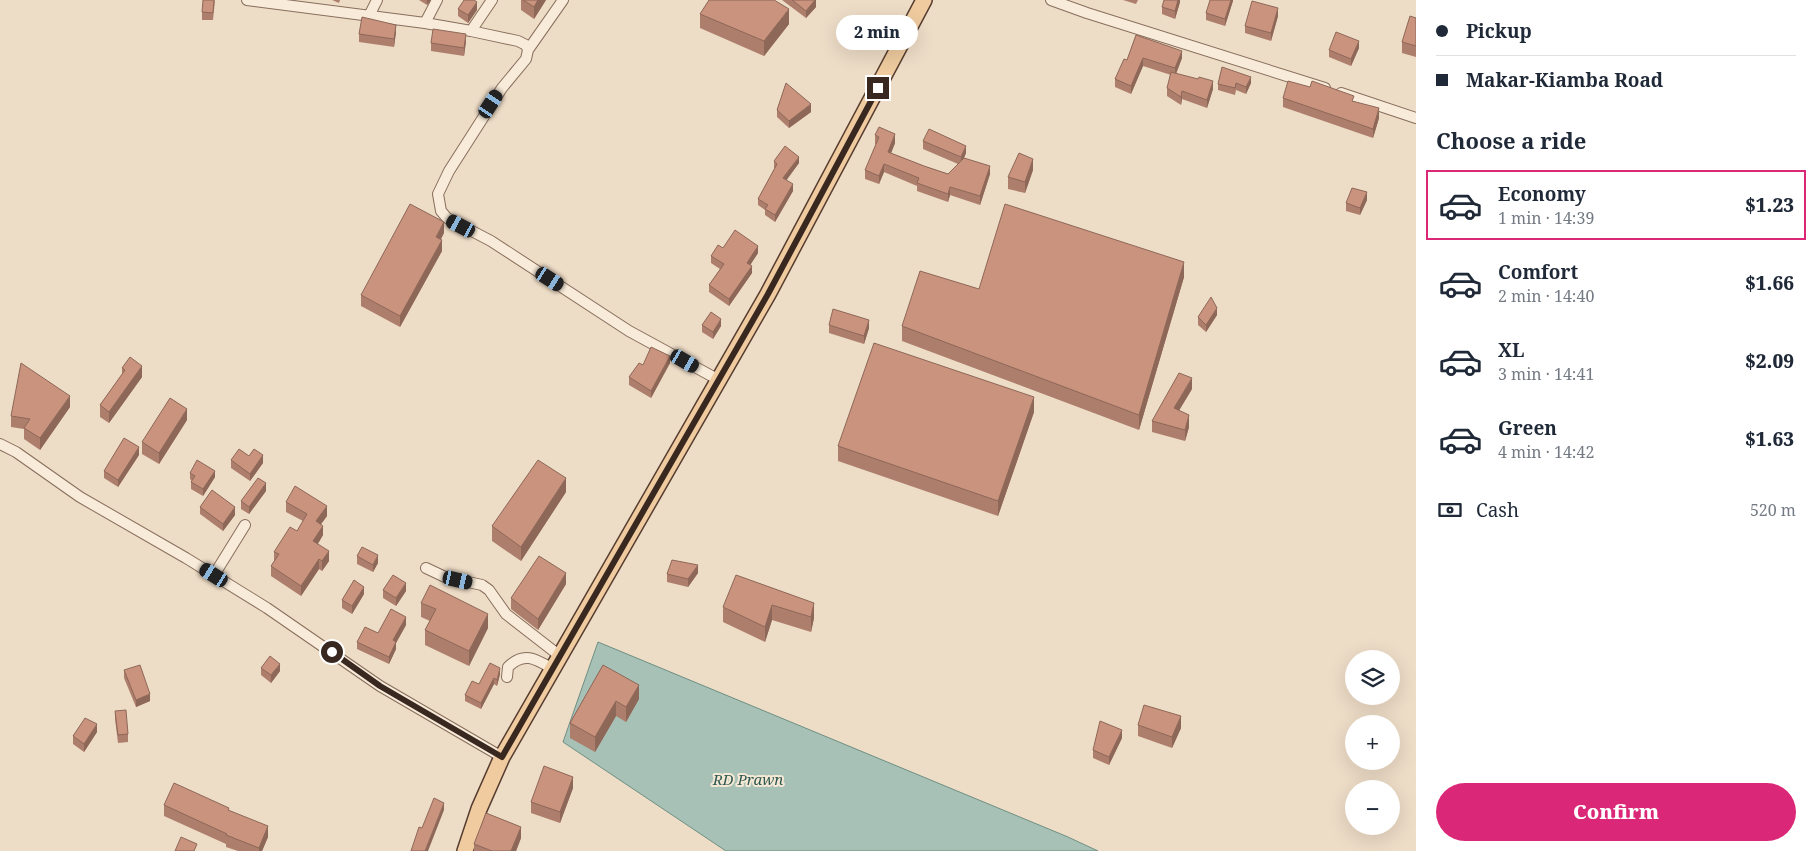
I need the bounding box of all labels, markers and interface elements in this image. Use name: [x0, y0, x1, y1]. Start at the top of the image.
callout: 2 min: [837, 16, 919, 51]
text: Pickup: [1466, 18, 1532, 44]
text: 2 min: [854, 21, 900, 43]
text: Makar-Kiamba Road: [1466, 67, 1663, 93]
route end: [867, 77, 889, 99]
car: [476, 87, 505, 121]
text: Choose a ride: [1436, 125, 1586, 155]
text: Economy: [1498, 181, 1586, 207]
icon: car: [1438, 183, 1483, 228]
text: $1.23: [1745, 192, 1794, 218]
text: 1 min · 14:39: [1498, 207, 1594, 229]
car: [444, 212, 477, 240]
text: Comfort: [1498, 259, 1578, 285]
icon: car: [1438, 261, 1483, 306]
car: [533, 265, 566, 293]
text: $1.66: [1745, 270, 1794, 296]
text: 2 min · 14:40: [1498, 285, 1594, 307]
text: XL: [1498, 337, 1524, 363]
icon: car: [1438, 339, 1483, 384]
car: [668, 347, 701, 375]
text: $2.09: [1745, 348, 1794, 374]
text: 3 min · 14:41: [1498, 363, 1594, 385]
text: Green: [1498, 415, 1557, 441]
icon: car: [1438, 417, 1483, 462]
text: $1.63: [1745, 426, 1794, 452]
text: 4 min · 14:42: [1498, 441, 1594, 463]
icon: cash: [1436, 496, 1464, 524]
text: Cash: [1476, 497, 1519, 523]
text: 520 m: [1750, 499, 1796, 521]
car: [197, 561, 230, 589]
car: [441, 569, 474, 591]
route start: [321, 641, 343, 663]
map controls: [1345, 650, 1400, 835]
button: layers: [1345, 650, 1400, 705]
button: +: [1345, 715, 1400, 770]
water label: RD Prawn: [712, 769, 783, 789]
button: −: [1345, 780, 1400, 835]
button: Confirm: [1436, 783, 1796, 841]

